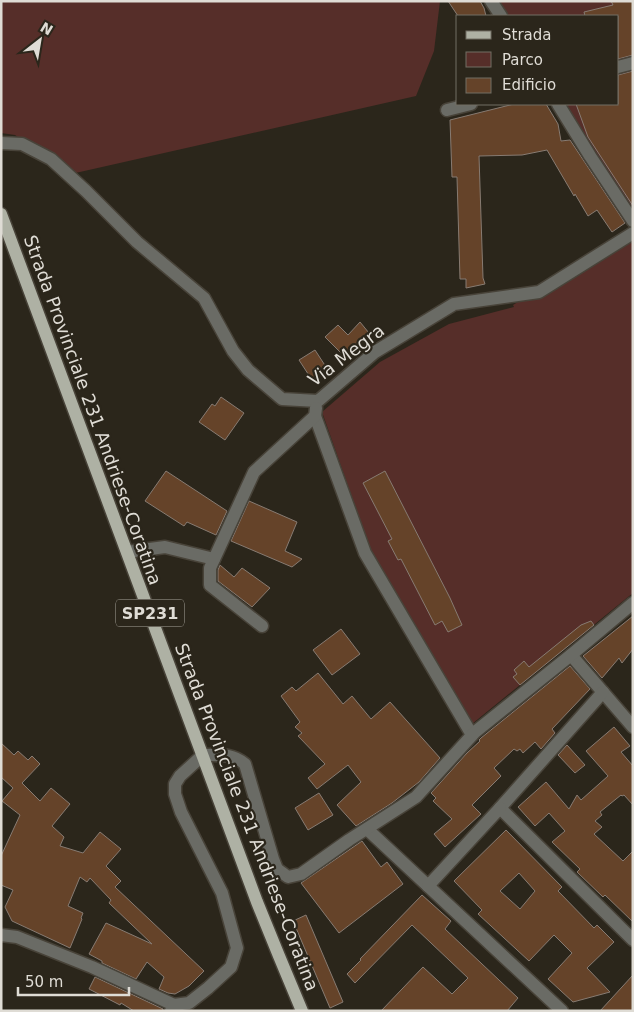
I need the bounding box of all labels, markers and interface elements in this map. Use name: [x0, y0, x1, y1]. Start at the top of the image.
north arrow: [15, 15, 65, 65]
legend: [456, 15, 619, 105]
text: N: [38, 19, 56, 39]
text: Strada: [502, 26, 551, 44]
text: Parco: [502, 51, 543, 69]
text: Edificio: [502, 76, 556, 94]
street label: Strada Provinciale 231 Andriese-Coratina: [20, 232, 166, 588]
street label: Via Megra: [304, 319, 388, 391]
road number: SP231: [116, 600, 184, 626]
street label: Strada Provinciale 231 Andriese-Coratina: [171, 640, 323, 994]
scale bar: [18, 964, 129, 996]
text: 50 m: [25, 973, 63, 991]

